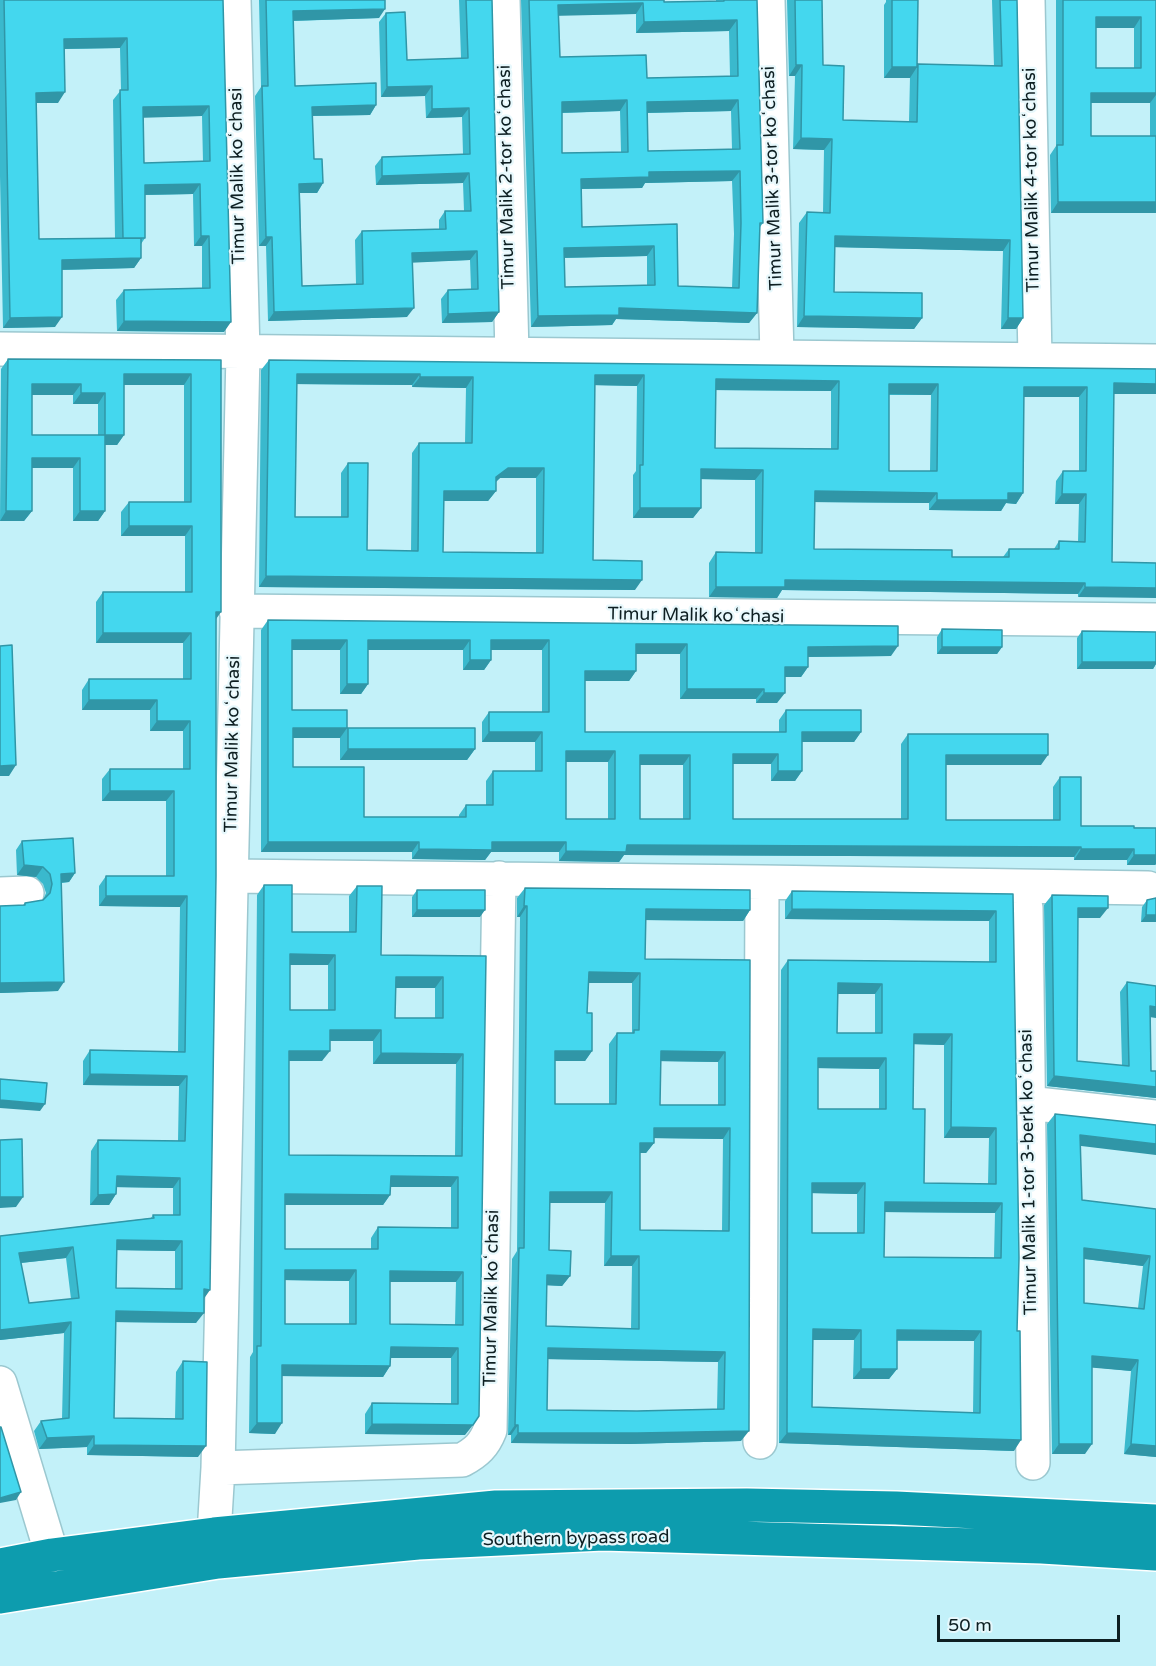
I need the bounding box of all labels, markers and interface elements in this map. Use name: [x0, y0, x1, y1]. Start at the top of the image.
street label: Timur Malik 2-tor koʻchasi: [494, 65, 520, 289]
street label: Timur Malik 3-tor koʻchasi: [758, 65, 788, 291]
street label: Timur Malik 4-tor koʻchasi: [1019, 67, 1045, 293]
street label: Timur Malik koʻchasi: [226, 87, 250, 265]
street label: Timur Malik koʻchasi: [607, 604, 785, 628]
street label: Timur Malik koʻchasi: [221, 655, 245, 833]
street label: Timur Malik 1-tor 3-berk koʻchasi: [1016, 1029, 1042, 1315]
street label: Timur Malik koʻchasi: [480, 1209, 504, 1387]
street label: Southern bypass road: [482, 1527, 670, 1551]
scale bar: [940, 1603, 1123, 1641]
text: 50 m: [948, 1614, 992, 1636]

